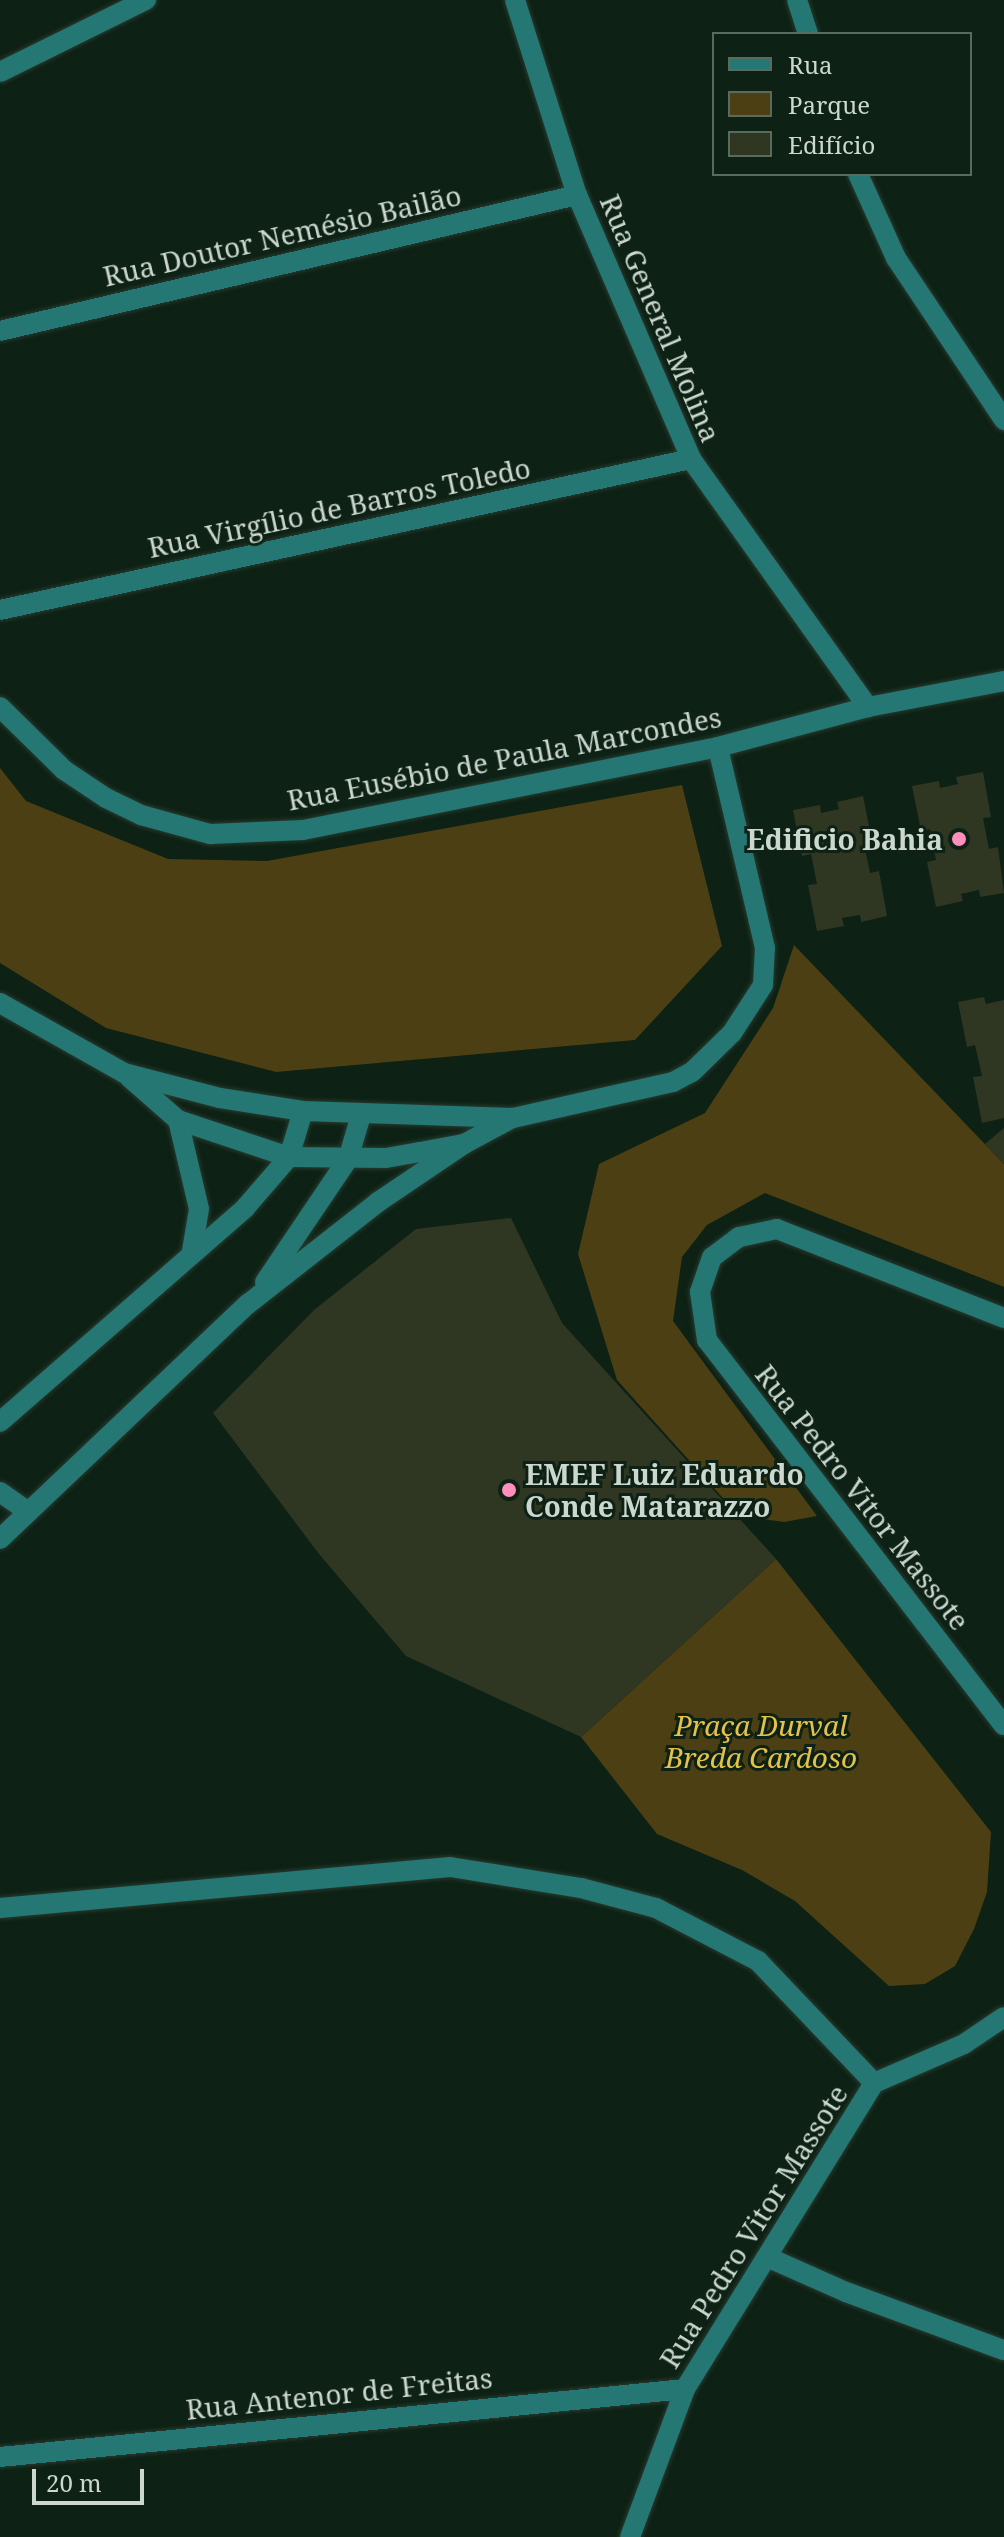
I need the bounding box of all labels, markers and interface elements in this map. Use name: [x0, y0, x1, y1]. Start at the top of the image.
legend: [712, 32, 972, 176]
text: Rua: [788, 48, 833, 81]
text: Parque: [788, 88, 870, 121]
text: Edifício: [788, 128, 875, 161]
street label: Rua Doutor Nemésio Bailão: [100, 177, 464, 293]
street label: Rua General Molina: [594, 189, 728, 447]
street label: Rua Virgílio de Barros Toledo: [145, 450, 533, 564]
street label: Rua Eusébio de Paula Marcondes: [284, 699, 724, 817]
place label: Edificio Bahia: [747, 822, 943, 856]
marker: Edificio Bahia: [950, 830, 968, 848]
street label: Rua Pedro Vitor Massote: [749, 1358, 977, 1636]
place label: EMEF Luiz Eduardo Conde Matarazzo: [525, 1457, 804, 1523]
marker: EMEF Luiz Eduardo Conde Matarazzo: [500, 1481, 518, 1499]
park label: Praça Durval Breda Cardoso: [665, 1708, 857, 1774]
street label: Rua Pedro Vitor Massote: [652, 2078, 854, 2374]
street label: Rua Antenor de Freitas: [184, 2360, 494, 2426]
scale bar: [36, 2453, 148, 2503]
text: 20 m: [46, 2466, 102, 2499]

